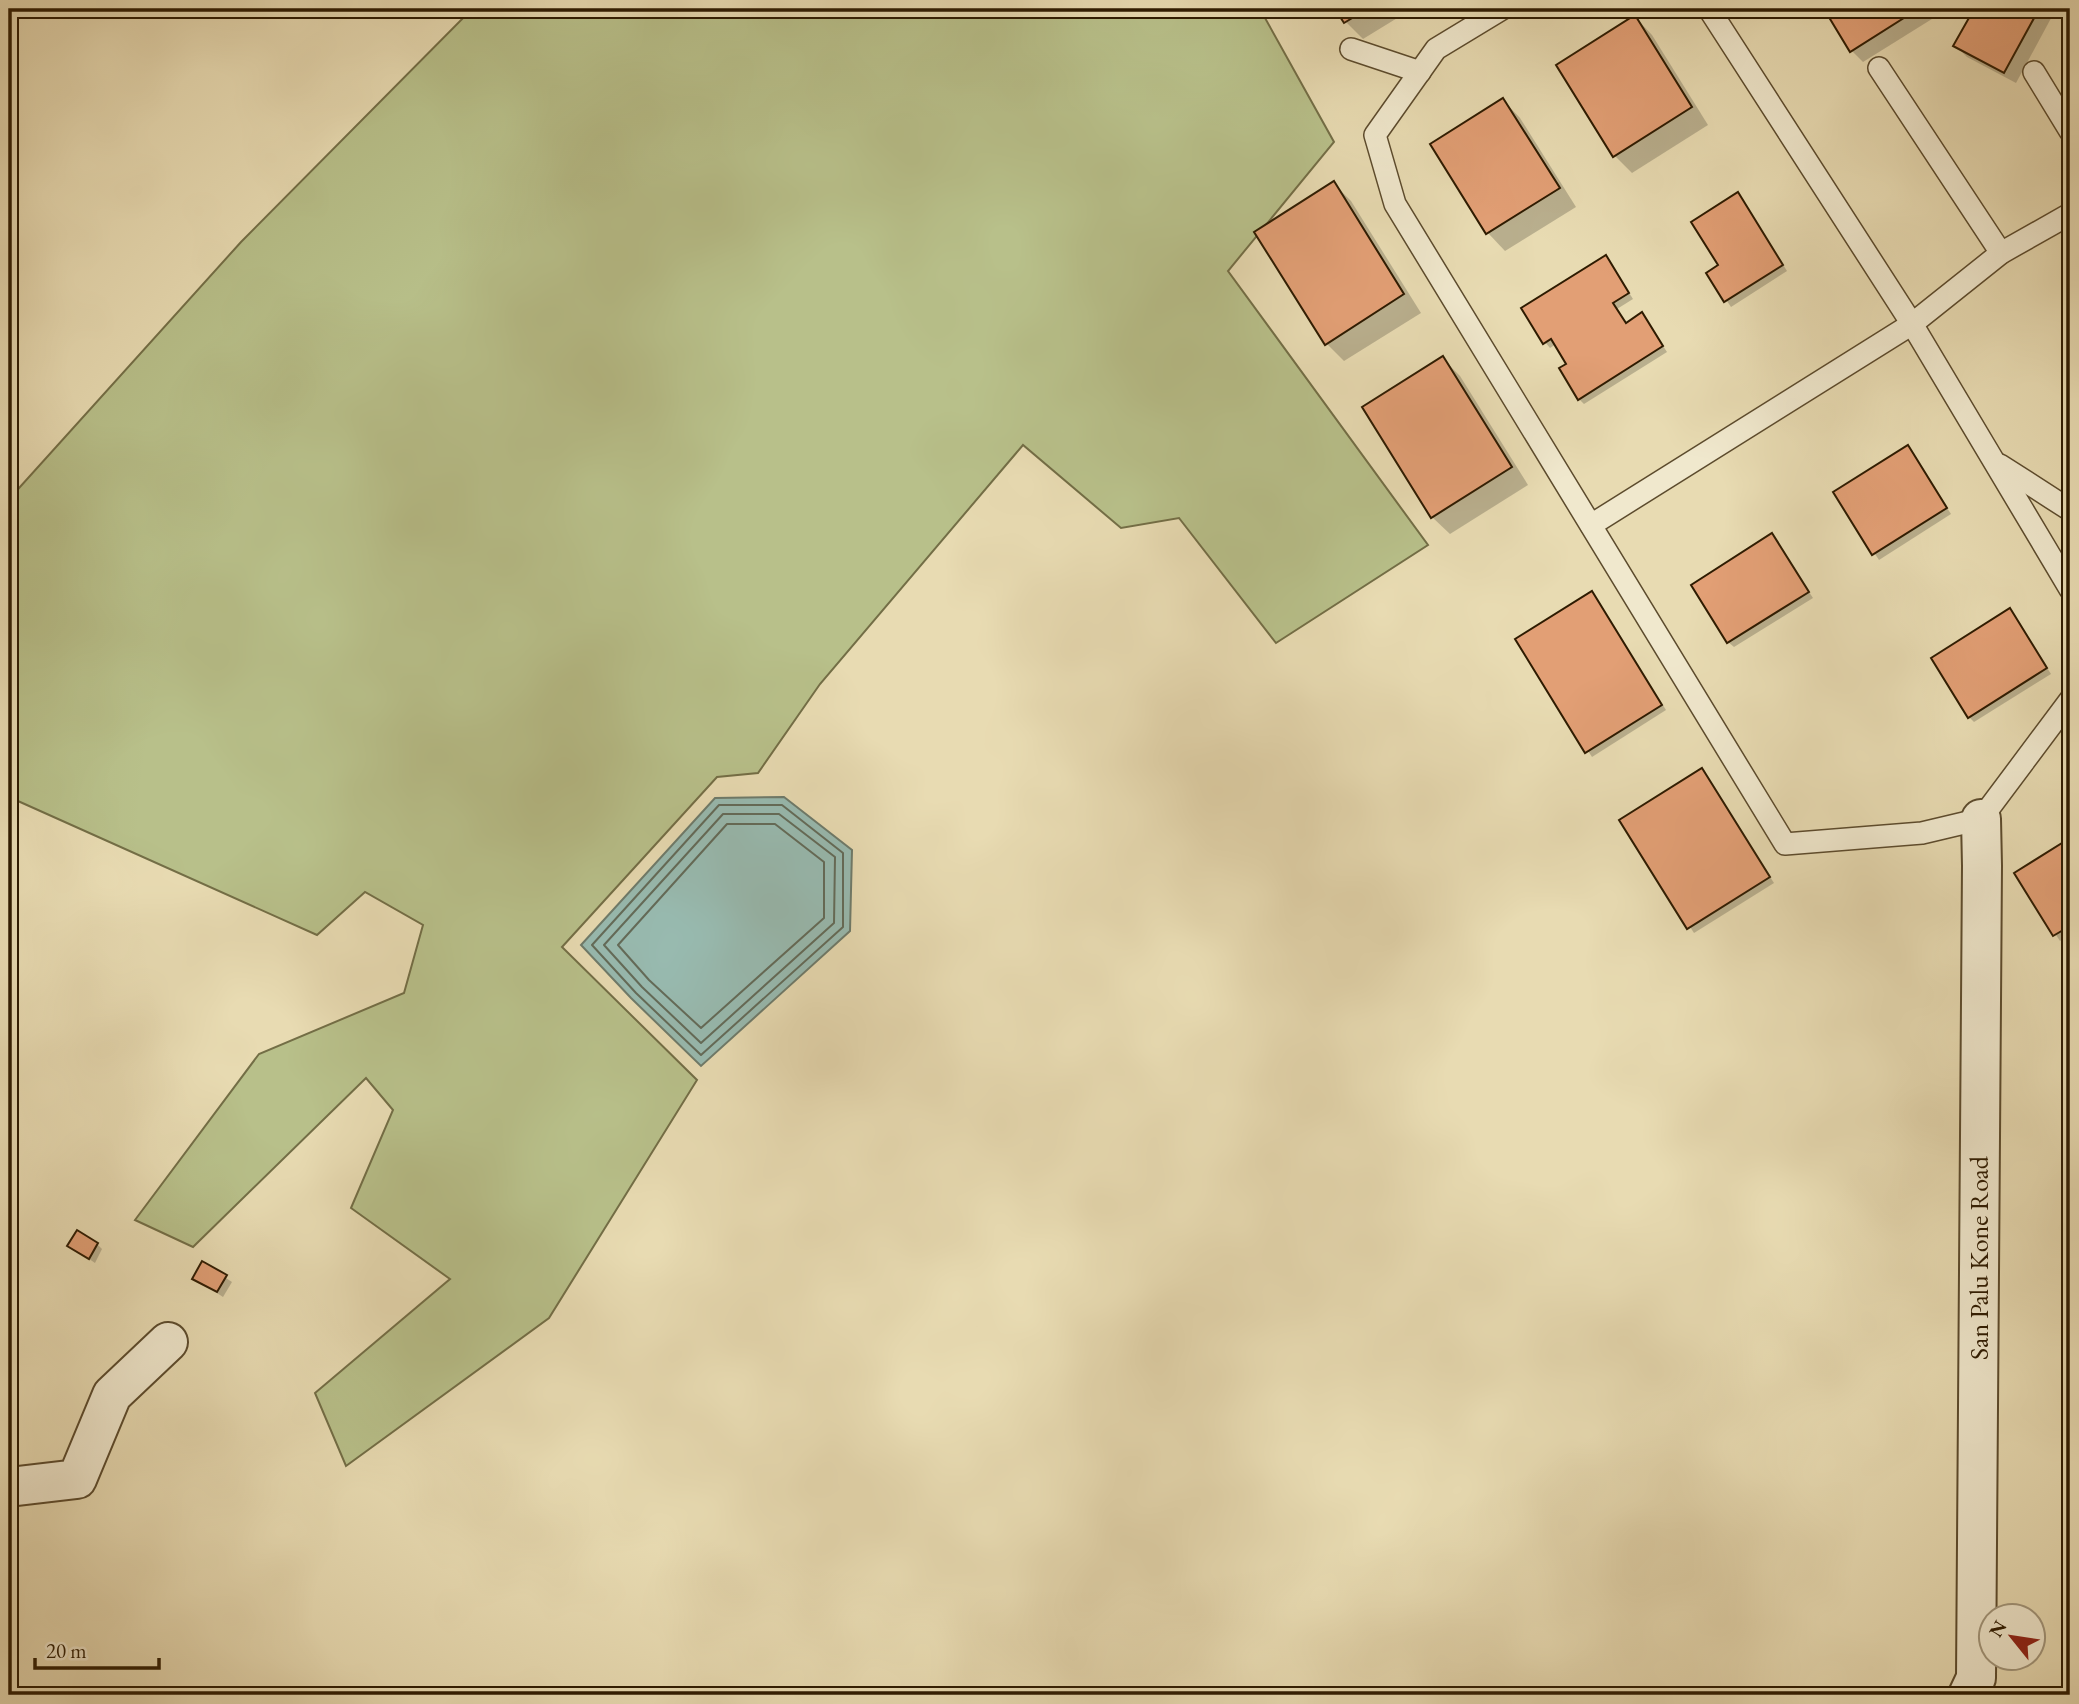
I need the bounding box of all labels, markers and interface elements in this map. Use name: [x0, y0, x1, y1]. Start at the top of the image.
street label: San Palu Kone Road: [1962, 1155, 1996, 1360]
north arrow: [1978, 1602, 2048, 1672]
text: N: [1983, 1615, 2013, 1642]
scale bar: [35, 1627, 159, 1671]
text: 20 m: [46, 1637, 87, 1664]

